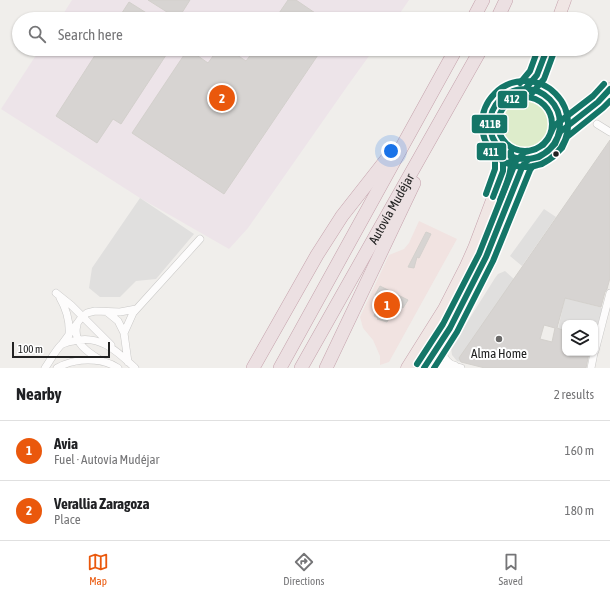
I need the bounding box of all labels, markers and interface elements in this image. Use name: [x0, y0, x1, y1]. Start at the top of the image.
search box: [12, 12, 598, 56]
icon: search: [26, 23, 48, 45]
text: Search here: [58, 26, 123, 43]
pin: 2: [209, 83, 235, 113]
line badge: 412: [497, 90, 528, 109]
text: 412: [503, 93, 520, 105]
line badge: 411B: [471, 114, 508, 134]
text: 411B: [479, 118, 501, 130]
your location: [381, 141, 401, 161]
line badge: 411: [476, 142, 507, 161]
text: 411: [482, 146, 499, 158]
unlabelled marker: [551, 149, 561, 159]
street label: Autovía Mudéjar: [365, 171, 417, 246]
pin: 1: [374, 290, 400, 320]
map controls: [562, 320, 598, 356]
button: layers: [562, 320, 598, 356]
marker: Alma Home: [494, 334, 504, 344]
scale bar: [12, 340, 110, 359]
text: 100 m: [18, 343, 43, 355]
place label: Alma Home: [471, 346, 527, 361]
text: Nearby: [16, 384, 62, 404]
text: 2 results: [554, 387, 594, 402]
text: Avia: [54, 435, 78, 452]
text: 1: [26, 443, 32, 458]
text: 160 m: [565, 443, 594, 458]
text: Fuel · Autovía Mudéjar: [54, 452, 159, 467]
text: Verallia Zaragoza: [54, 495, 150, 512]
text: 2: [26, 503, 32, 518]
text: 180 m: [565, 503, 594, 518]
text: Place: [54, 512, 81, 527]
tab: Map: [87, 551, 109, 587]
tab: Directions: [283, 551, 324, 587]
tab: Saved: [499, 551, 523, 587]

